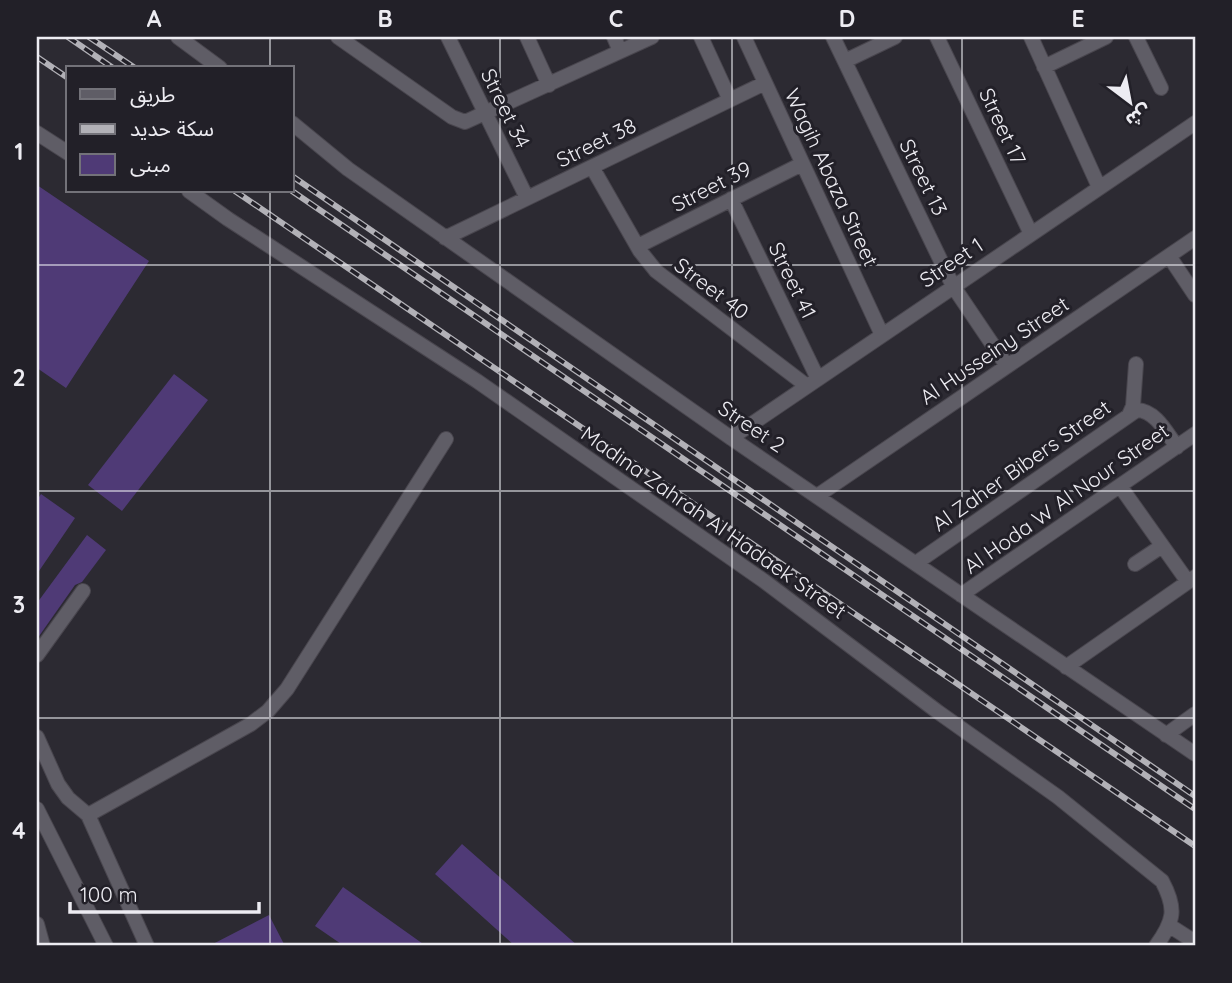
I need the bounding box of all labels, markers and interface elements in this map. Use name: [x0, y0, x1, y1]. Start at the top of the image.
text: A: [147, 4, 162, 33]
text: B: [377, 4, 393, 33]
text: C: [609, 4, 623, 33]
text: D: [839, 4, 855, 33]
text: E: [1071, 4, 1085, 33]
street label: Street 34: [476, 64, 536, 152]
legend: [66, 66, 294, 192]
north arrow: [1096, 66, 1166, 136]
text: طريق: [130, 81, 175, 108]
street label: Street 17: [974, 83, 1032, 169]
street label: Wagih Abaza Street: [779, 84, 885, 270]
text: ش: [1122, 99, 1156, 133]
street label: Street 38: [552, 112, 640, 172]
text: سكة حديد: [130, 115, 214, 141]
street label: Street 13: [894, 134, 954, 220]
text: 1: [15, 137, 23, 166]
text: مبنى: [130, 151, 171, 177]
street label: Street 39: [667, 155, 755, 217]
street label: Street 1: [914, 231, 988, 293]
street label: Street 41: [763, 238, 823, 322]
street label: Street 40: [670, 252, 754, 324]
street label: Al Husseiny Street: [914, 290, 1074, 410]
text: 2: [12, 363, 26, 392]
street label: Street 2: [714, 394, 790, 458]
street label: Al Zaher Bibers Street: [927, 394, 1115, 536]
street label: Al Hoda W Al Nour Street: [958, 417, 1174, 579]
street label: Madina Zahrah Al Hadaek Street: [576, 420, 852, 624]
text: 3: [13, 590, 25, 619]
text: 4: [12, 816, 26, 845]
scale bar: [70, 871, 259, 915]
text: 100 m: [80, 881, 138, 907]

